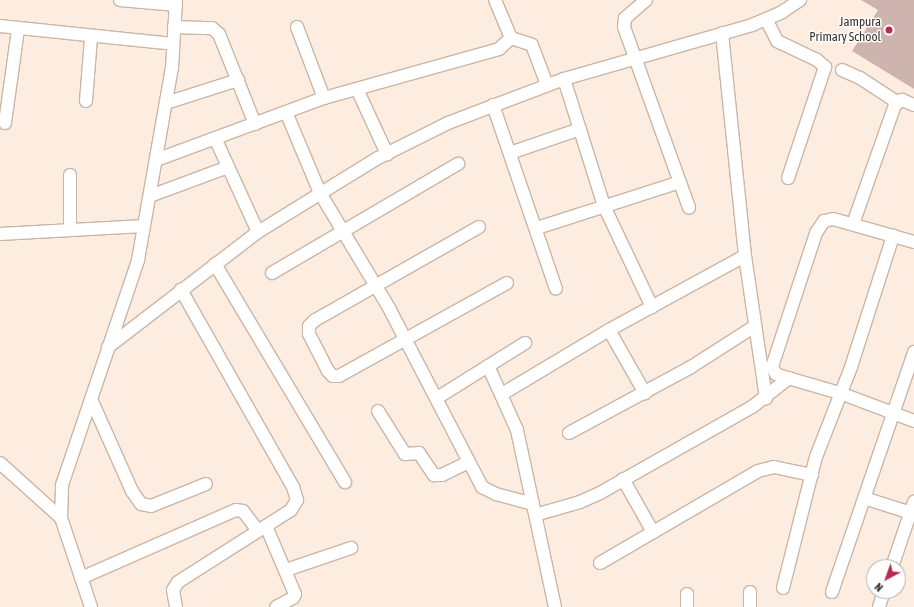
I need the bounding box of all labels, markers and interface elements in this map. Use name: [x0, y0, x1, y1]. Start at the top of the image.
place label: Jampura Primary School: [809, 15, 881, 46]
marker: Jampura Primary School: [884, 25, 894, 35]
north arrow: [866, 559, 906, 599]
text: N: [872, 581, 885, 594]

